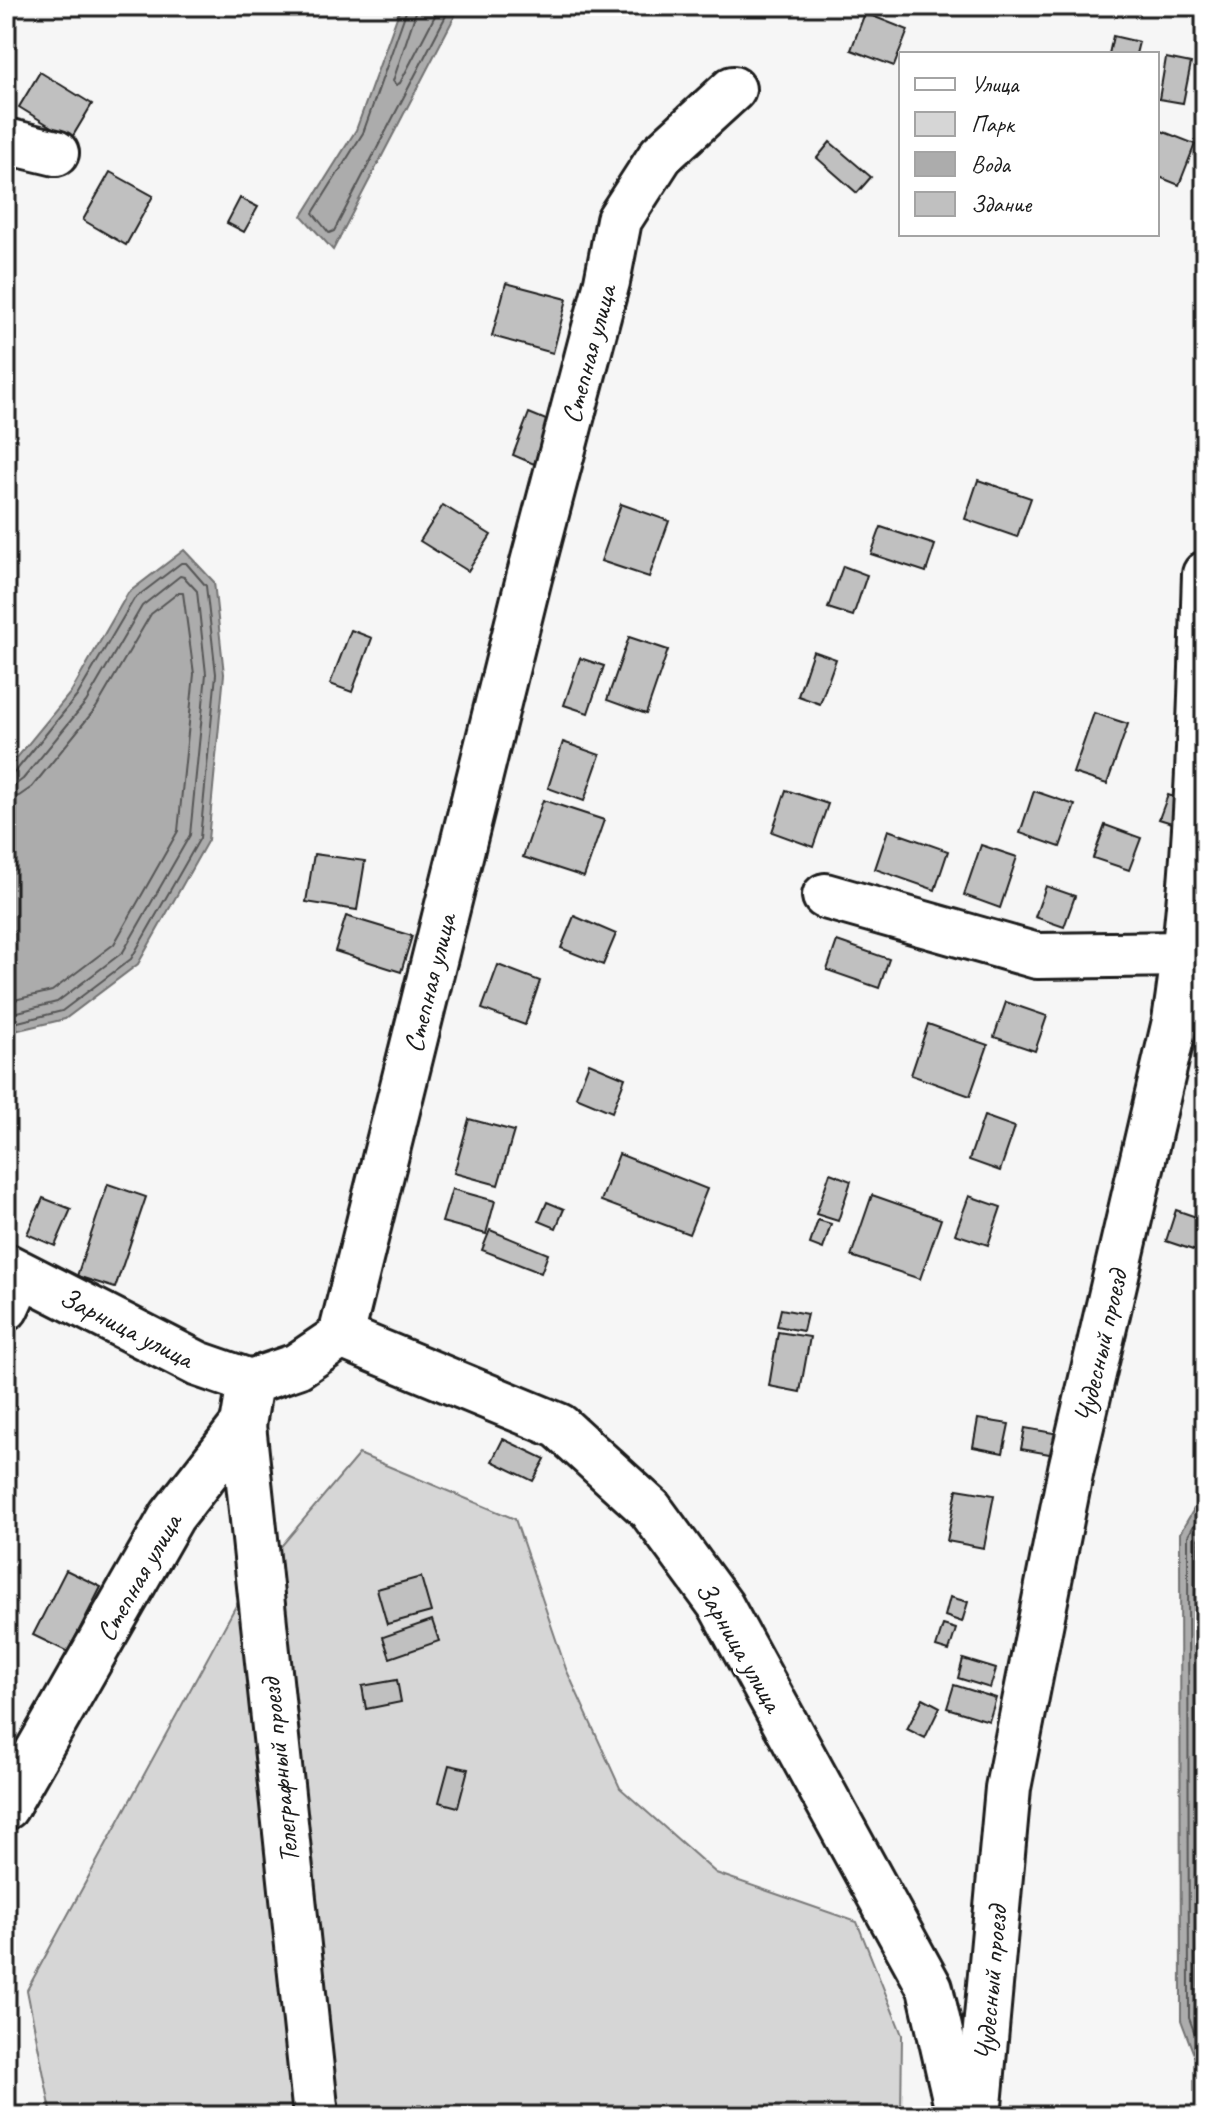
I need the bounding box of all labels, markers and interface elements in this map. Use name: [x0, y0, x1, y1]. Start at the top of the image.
legend: [899, 52, 1159, 236]
text: Улица: [971, 69, 1020, 99]
text: Парк: [971, 109, 1016, 139]
text: Вода: [971, 149, 1011, 179]
text: Здание: [971, 189, 1033, 219]
street label: Степная улица: [553, 279, 624, 427]
street label: Степная улица: [395, 908, 464, 1056]
street label: Чудесный проезд: [1066, 1264, 1136, 1426]
street label: Зарница улица: [54, 1279, 202, 1377]
street label: Степная улица: [88, 1505, 190, 1647]
street label: Зарница улица: [688, 1575, 792, 1720]
street label: Телеграфный проезд: [252, 1674, 307, 1865]
street label: Чудесный проезд: [966, 1901, 1015, 2062]

